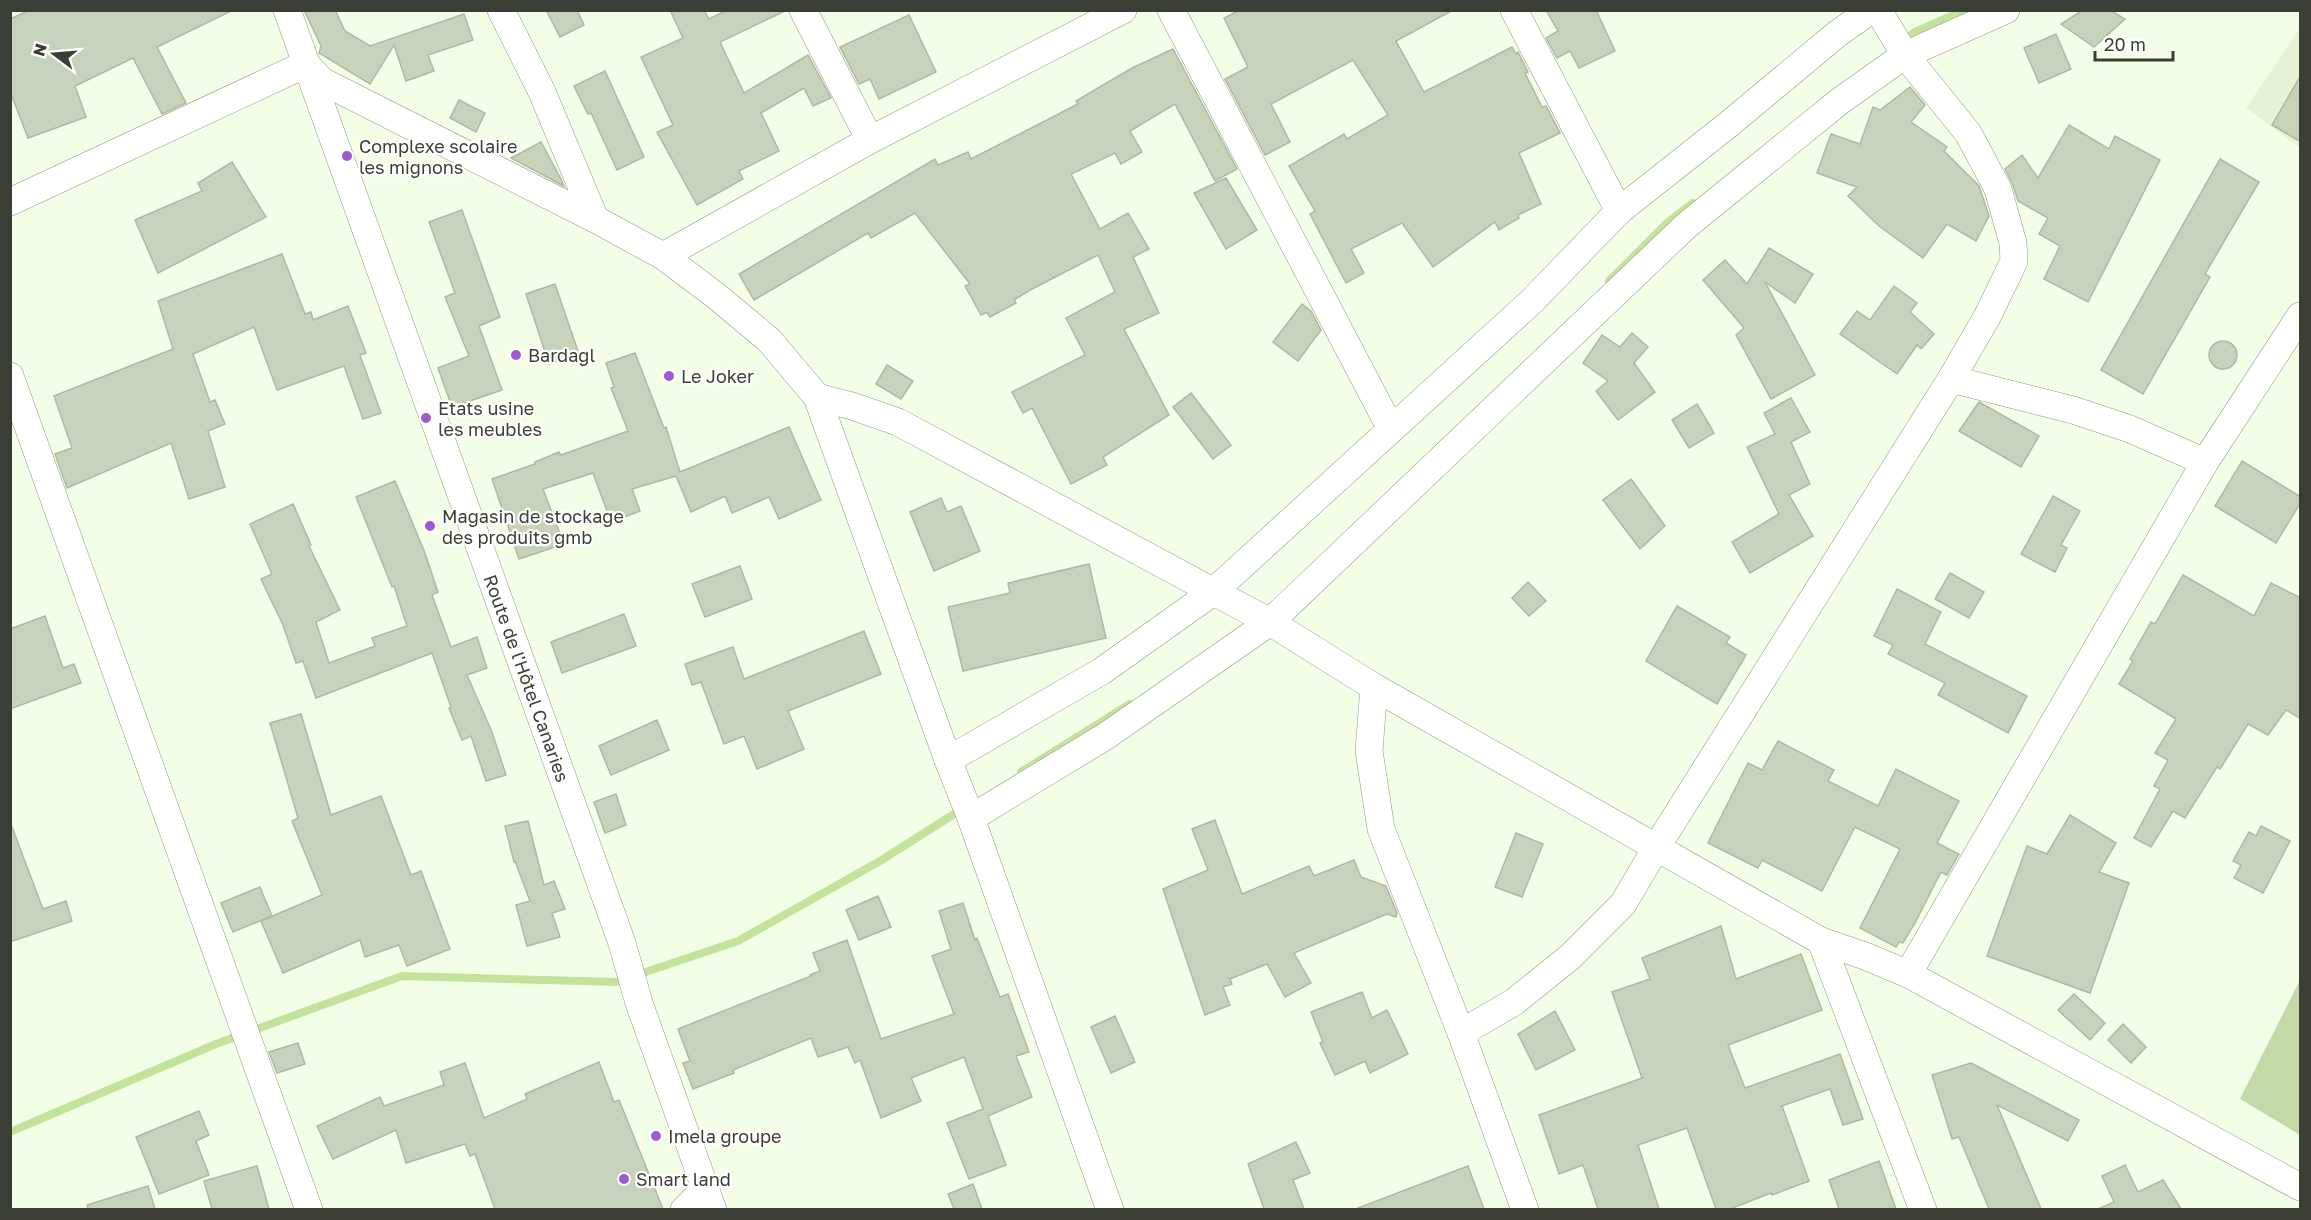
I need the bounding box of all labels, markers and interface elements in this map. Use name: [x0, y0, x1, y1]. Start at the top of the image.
north arrow: [24, 24, 84, 84]
scale bar: [2095, 24, 2173, 62]
text: 20 m: [2104, 33, 2146, 55]
text: N: [28, 41, 51, 58]
place label: Complexe scolaire les mignons: [359, 135, 517, 178]
marker: Complexe scolaire les mignons: [340, 149, 354, 163]
place label: Bardagl: [528, 344, 595, 366]
marker: Bardagl: [509, 348, 523, 362]
place label: Le Joker: [681, 365, 754, 387]
marker: Le Joker: [662, 369, 676, 383]
place label: Etats usine les meubles: [438, 397, 542, 440]
marker: Etats usine les meubles: [419, 411, 433, 425]
place label: Magasin de stockage des produits gmb: [442, 505, 624, 548]
marker: Magasin de stockage des produits gmb: [423, 519, 437, 533]
street label: Route de l'Hôtel Canaries: [480, 571, 574, 785]
place label: Imela groupe: [668, 1125, 782, 1147]
marker: Imela groupe: [649, 1129, 663, 1143]
place label: Smart land: [636, 1168, 731, 1190]
marker: Smart land: [617, 1172, 631, 1186]

